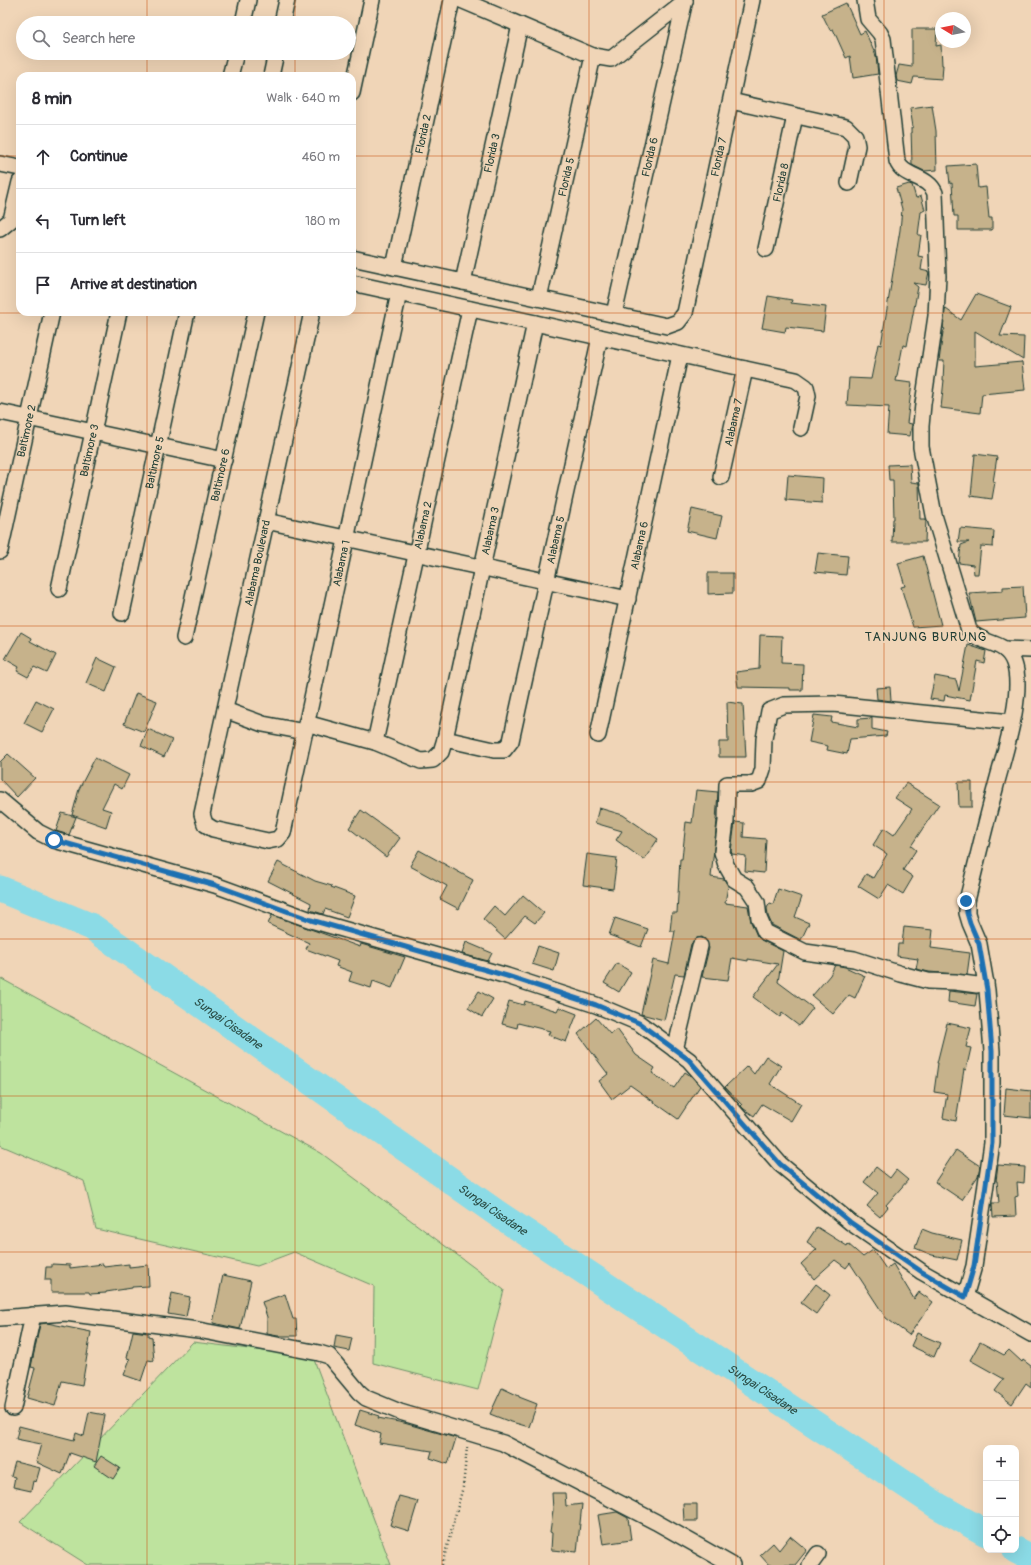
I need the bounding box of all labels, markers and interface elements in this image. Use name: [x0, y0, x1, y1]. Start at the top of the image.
north arrow: [935, 12, 971, 48]
search box: [16, 16, 356, 60]
icon: search: [30, 27, 52, 49]
text: Search here: [62, 29, 135, 48]
text: 8 min: [32, 88, 72, 109]
text: Walk · 640 m: [266, 90, 340, 106]
street label: Florida 2: [413, 113, 434, 155]
street label: Florida 3: [481, 132, 503, 174]
street label: Florida 6: [639, 136, 661, 178]
street label: Florida 7: [708, 136, 729, 178]
icon: ahead: [32, 146, 54, 168]
text: Continue: [70, 147, 128, 166]
text: 460 m: [302, 149, 340, 165]
street label: Florida 5: [556, 156, 577, 198]
street label: Florida 8: [770, 162, 792, 203]
icon: left: [32, 210, 54, 232]
text: Turn left: [70, 211, 126, 230]
text: 180 m: [305, 213, 340, 229]
icon: arrive: [32, 274, 54, 296]
text: Arrive at destination: [70, 275, 197, 294]
street label: Alabama 7: [722, 397, 745, 448]
street label: Baltimore 2: [15, 403, 39, 458]
street label: Baltimore 3: [78, 423, 102, 478]
street label: Baltimore 5: [143, 435, 167, 490]
street label: Baltimore 6: [208, 447, 233, 503]
street label: Alabama 2: [411, 500, 435, 551]
street label: Alabama 3: [479, 506, 502, 556]
street label: Alabama 5: [544, 515, 567, 565]
street label: Alabama Boulevard: [242, 519, 273, 607]
street label: Alabama 6: [628, 520, 651, 571]
street label: Alabama 1: [330, 539, 353, 588]
district label: TANJUNG BURUNG: [865, 629, 987, 645]
route start: [45, 831, 63, 849]
route end: [957, 892, 975, 910]
water label: Sungai Cisadane: [190, 994, 266, 1054]
water label: Sungai Cisadane: [455, 1181, 531, 1240]
water label: Sungai Cisadane: [724, 1361, 801, 1419]
map controls: [983, 1445, 1019, 1553]
button: +: [983, 1445, 1019, 1481]
button: −: [983, 1481, 1019, 1517]
button: locate: [983, 1517, 1019, 1553]

